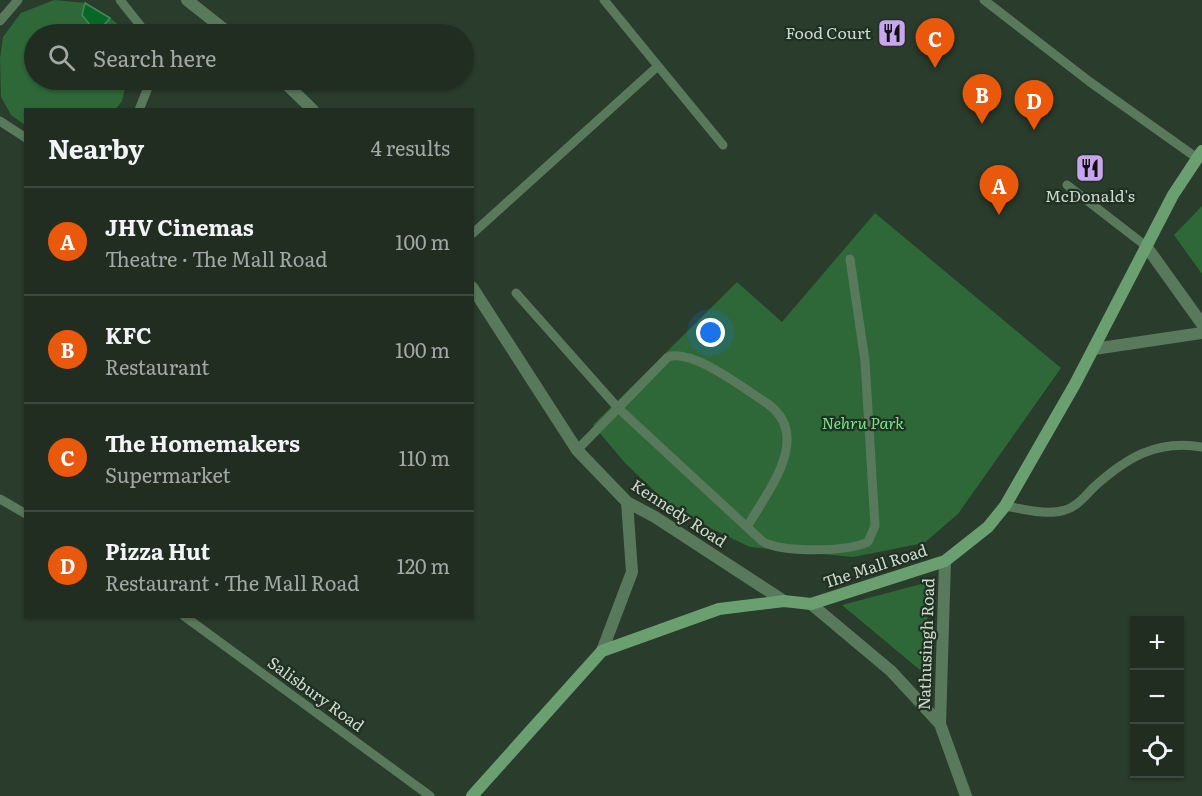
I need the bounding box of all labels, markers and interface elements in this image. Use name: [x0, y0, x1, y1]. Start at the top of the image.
restaurant icon: Food Court: [876, 17, 908, 49]
pin: C: [916, 19, 954, 68]
place label: Food Court: [785, 20, 872, 44]
search box: [24, 24, 474, 90]
icon: search: [45, 41, 78, 74]
text: Search here: [93, 41, 216, 74]
pin: B: [962, 74, 1002, 124]
pin: D: [1014, 80, 1054, 130]
text: Nearby: [48, 128, 144, 167]
text: 4 results: [371, 132, 450, 162]
restaurant icon: McDonald's: [1074, 152, 1106, 184]
pin: A: [980, 166, 1018, 215]
place label: McDonald's: [1045, 183, 1135, 207]
text: JHV Cinemas: [105, 210, 254, 243]
text: A: [60, 226, 75, 256]
text: 100 m: [395, 226, 450, 256]
text: Theatre · The Mall Road: [105, 243, 327, 273]
text: KFC: [105, 318, 152, 351]
your location: [696, 318, 725, 347]
text: B: [61, 334, 74, 364]
text: 100 m: [395, 334, 450, 364]
text: Restaurant: [105, 351, 209, 381]
park label: Nehru Park: [822, 410, 904, 434]
text: The Homemakers: [105, 426, 300, 459]
text: C: [60, 442, 75, 472]
text: 110 m: [399, 442, 450, 472]
text: Supermarket: [105, 459, 231, 489]
street label: Kennedy Road: [627, 472, 732, 552]
text: Pizza Hut: [105, 534, 210, 567]
street label: The Mall Road: [820, 537, 930, 593]
text: D: [60, 550, 75, 580]
text: 120 m: [397, 550, 450, 580]
text: Restaurant · The Mall Road: [105, 567, 359, 597]
street label: Nathusingh Road: [911, 577, 939, 710]
map controls: [1130, 616, 1184, 778]
button: +: [1130, 616, 1184, 670]
street label: Salisbury Road: [263, 650, 370, 737]
button: −: [1130, 670, 1184, 724]
button: locate: [1130, 724, 1184, 778]

